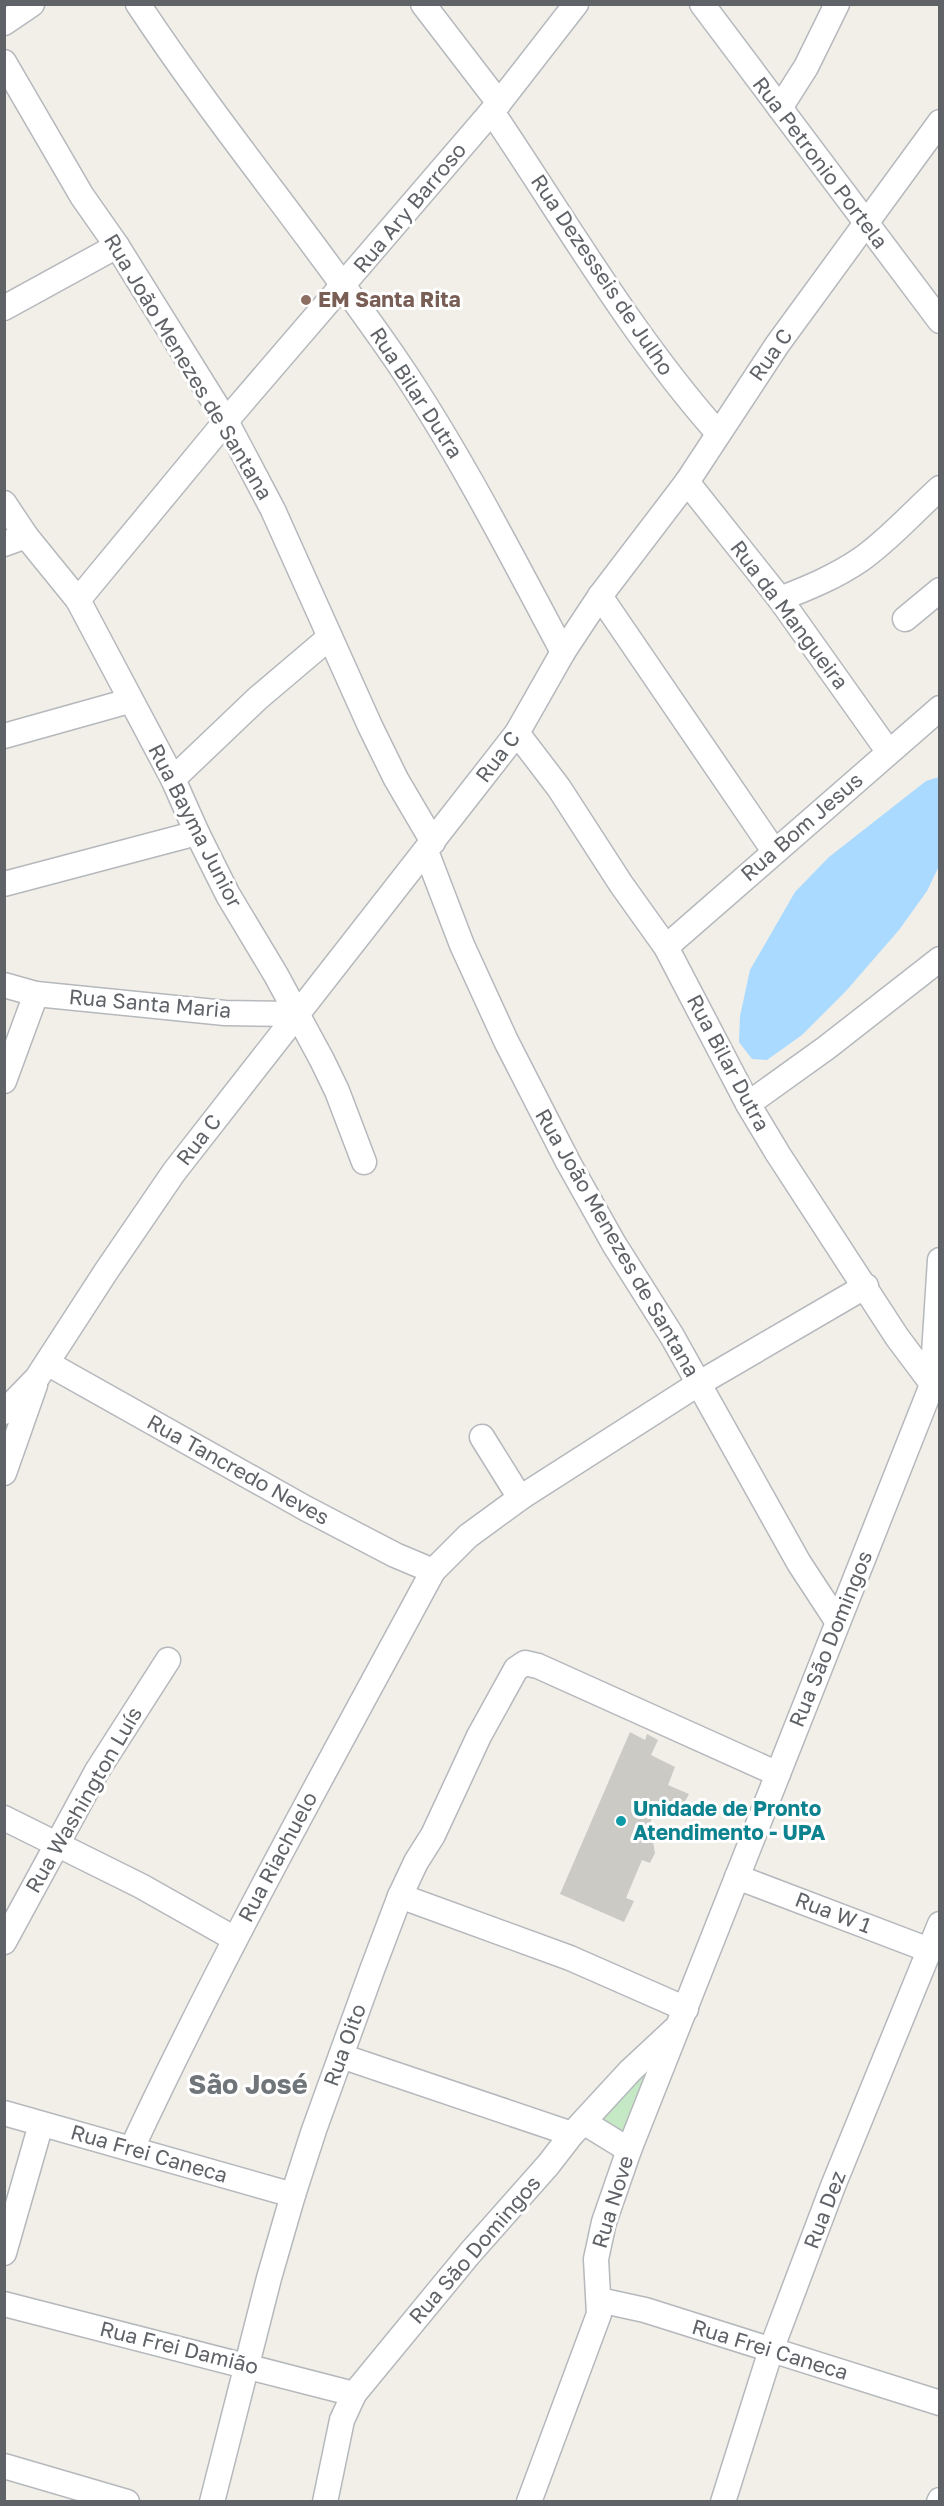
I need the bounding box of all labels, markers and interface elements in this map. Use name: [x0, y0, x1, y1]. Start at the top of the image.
street label: Rua Petronio Portela: [748, 71, 894, 254]
street label: Rua Ary Barroso: [347, 137, 471, 278]
street label: Rua Dezesseis de Julho: [526, 169, 680, 380]
street label: Rua João Menezes de Santana: [99, 229, 279, 504]
place label: EM Santa Rita: [318, 286, 461, 312]
marker: EM Santa Rita: [299, 293, 313, 307]
street label: Rua Bilar Dutra: [365, 322, 469, 463]
street label: Rua C: [743, 323, 797, 386]
street label: Rua da Mangueira: [725, 535, 854, 694]
street label: Rua C: [469, 725, 525, 787]
street label: Rua Bayma Junior: [143, 739, 248, 912]
street label: Rua Bom Jesus: [735, 766, 868, 886]
street label: Rua Santa Maria: [68, 983, 232, 1023]
street label: Rua Bilar Dutra: [682, 990, 776, 1135]
street label: Rua João Menezes de Santana: [530, 1104, 706, 1381]
street label: Rua C: [170, 1109, 226, 1170]
street label: Rua Tancredo Neves: [143, 1408, 334, 1530]
street label: Rua São Domingos: [783, 1547, 877, 1731]
street label: Rua Washington Luís: [19, 1702, 147, 1897]
street label: Rua Riachuelo: [232, 1787, 322, 1926]
place label: Unidade de Pronto Atendimento - UPA: [633, 1795, 825, 1845]
marker: Unidade de Pronto Atendimento - UPA: [614, 1814, 628, 1828]
street label: Rua W 1: [792, 1886, 875, 1938]
street label: Rua Oito: [317, 2000, 371, 2089]
district label: São José: [188, 2068, 308, 2100]
street label: Rua Frei Caneca: [68, 2118, 231, 2188]
street label: Rua Nove: [586, 2152, 638, 2251]
street label: Rua Dez: [797, 2167, 851, 2252]
street label: Rua São Domingos: [403, 2170, 546, 2329]
street label: Rua Frei Caneca: [689, 2313, 851, 2385]
street label: Rua Frei Damião: [97, 2315, 261, 2379]

